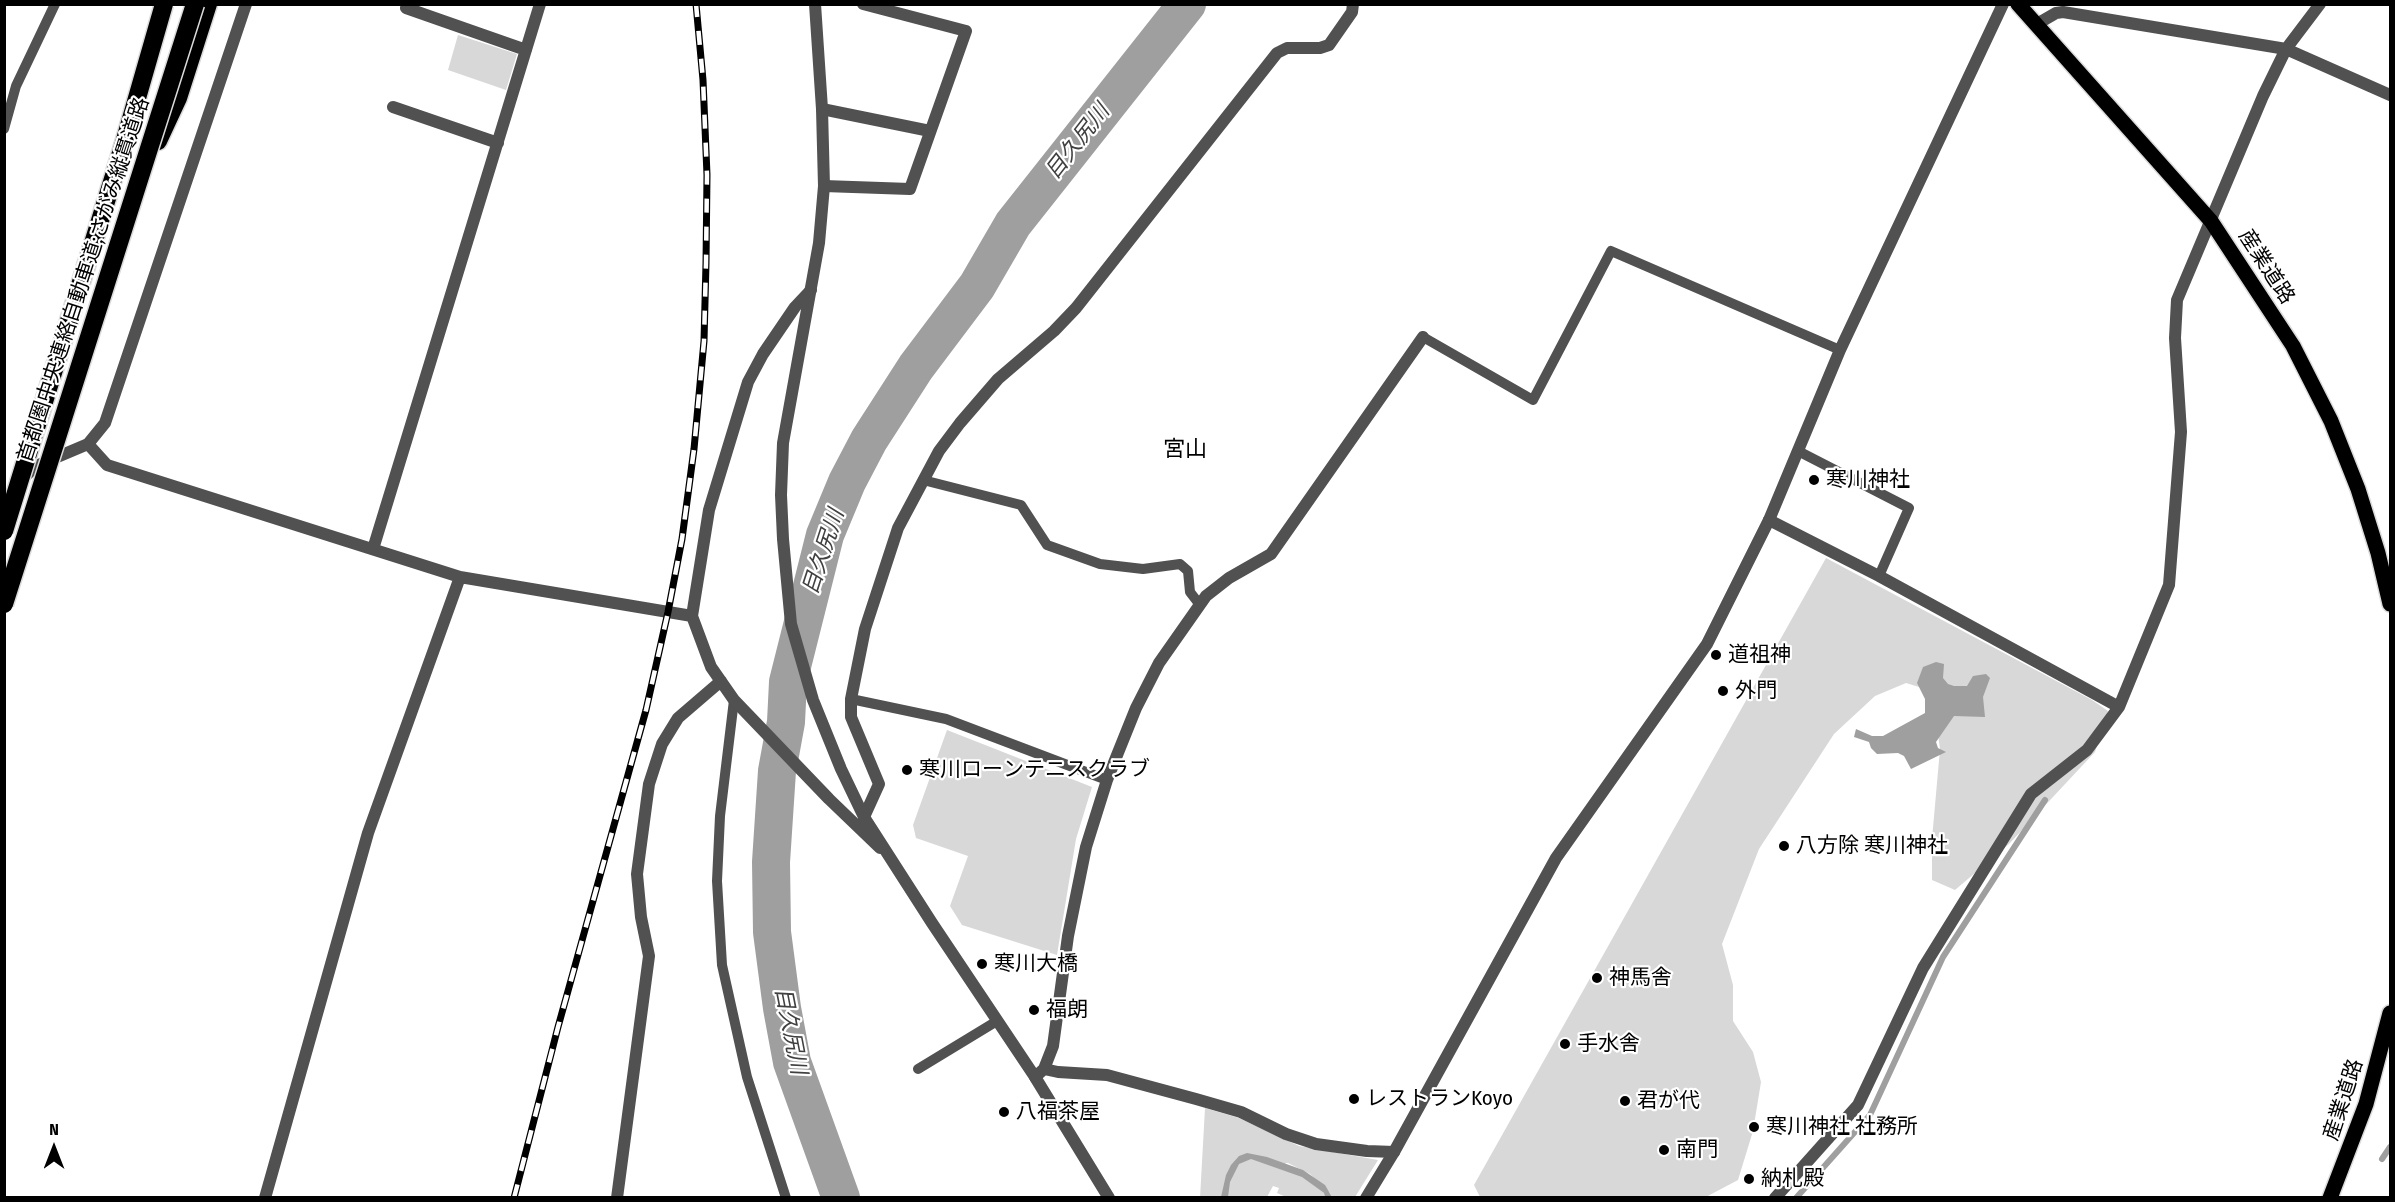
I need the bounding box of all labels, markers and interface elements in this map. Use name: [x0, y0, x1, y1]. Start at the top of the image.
street label: 首都圏中央連絡自動車道;さがみ縦貫道路: [13, 94, 155, 466]
water label: 目久尻川: [1041, 99, 1115, 185]
street label: 産業道路: [2233, 225, 2299, 309]
district label: 宮山: [1163, 437, 1207, 463]
place label: 寒川神社: [1826, 467, 1910, 493]
marker: 寒川神社: [1807, 473, 1821, 487]
water label: 目久尻川: [798, 506, 850, 598]
place label: 道祖神: [1728, 642, 1791, 668]
marker: 道祖神: [1709, 648, 1723, 662]
place label: 外門: [1735, 678, 1777, 704]
marker: 外門: [1716, 684, 1730, 698]
place label: 寒川ローンテニスクラブ: [919, 757, 1150, 783]
marker: 寒川ローンテニスクラブ: [900, 763, 914, 777]
place label: 八方除 寒川神社: [1796, 833, 1948, 859]
marker: 八方除 寒川神社: [1777, 839, 1791, 853]
place label: 寒川大橋: [994, 951, 1078, 977]
marker: 寒川大橋: [975, 957, 989, 971]
place label: 神馬舎: [1609, 965, 1672, 991]
marker: 神馬舎: [1590, 971, 1604, 985]
water label: 目久尻川: [769, 985, 811, 1077]
place label: 福朗: [1046, 997, 1088, 1023]
marker: 福朗: [1027, 1003, 1041, 1017]
place label: 手水舎: [1577, 1031, 1640, 1057]
marker: 手水舎: [1558, 1037, 1572, 1051]
street label: 産業道路: [2319, 1056, 2369, 1144]
place label: レストランKoyo: [1366, 1086, 1513, 1112]
place label: 君が代: [1637, 1088, 1700, 1114]
marker: レストランKoyo: [1347, 1092, 1361, 1106]
marker: 君が代: [1618, 1094, 1632, 1108]
place label: 八福茶屋: [1016, 1099, 1100, 1125]
marker: 八福茶屋: [997, 1105, 1011, 1119]
place label: 寒川神社 社務所: [1766, 1114, 1918, 1140]
north arrow: [24, 1118, 84, 1178]
text: N: [49, 1120, 59, 1139]
marker: 寒川神社 社務所: [1747, 1120, 1761, 1134]
place label: 南門: [1676, 1137, 1718, 1163]
marker: 南門: [1657, 1143, 1671, 1157]
place label: 納札殿: [1761, 1166, 1824, 1192]
marker: 納札殿: [1742, 1172, 1756, 1186]

